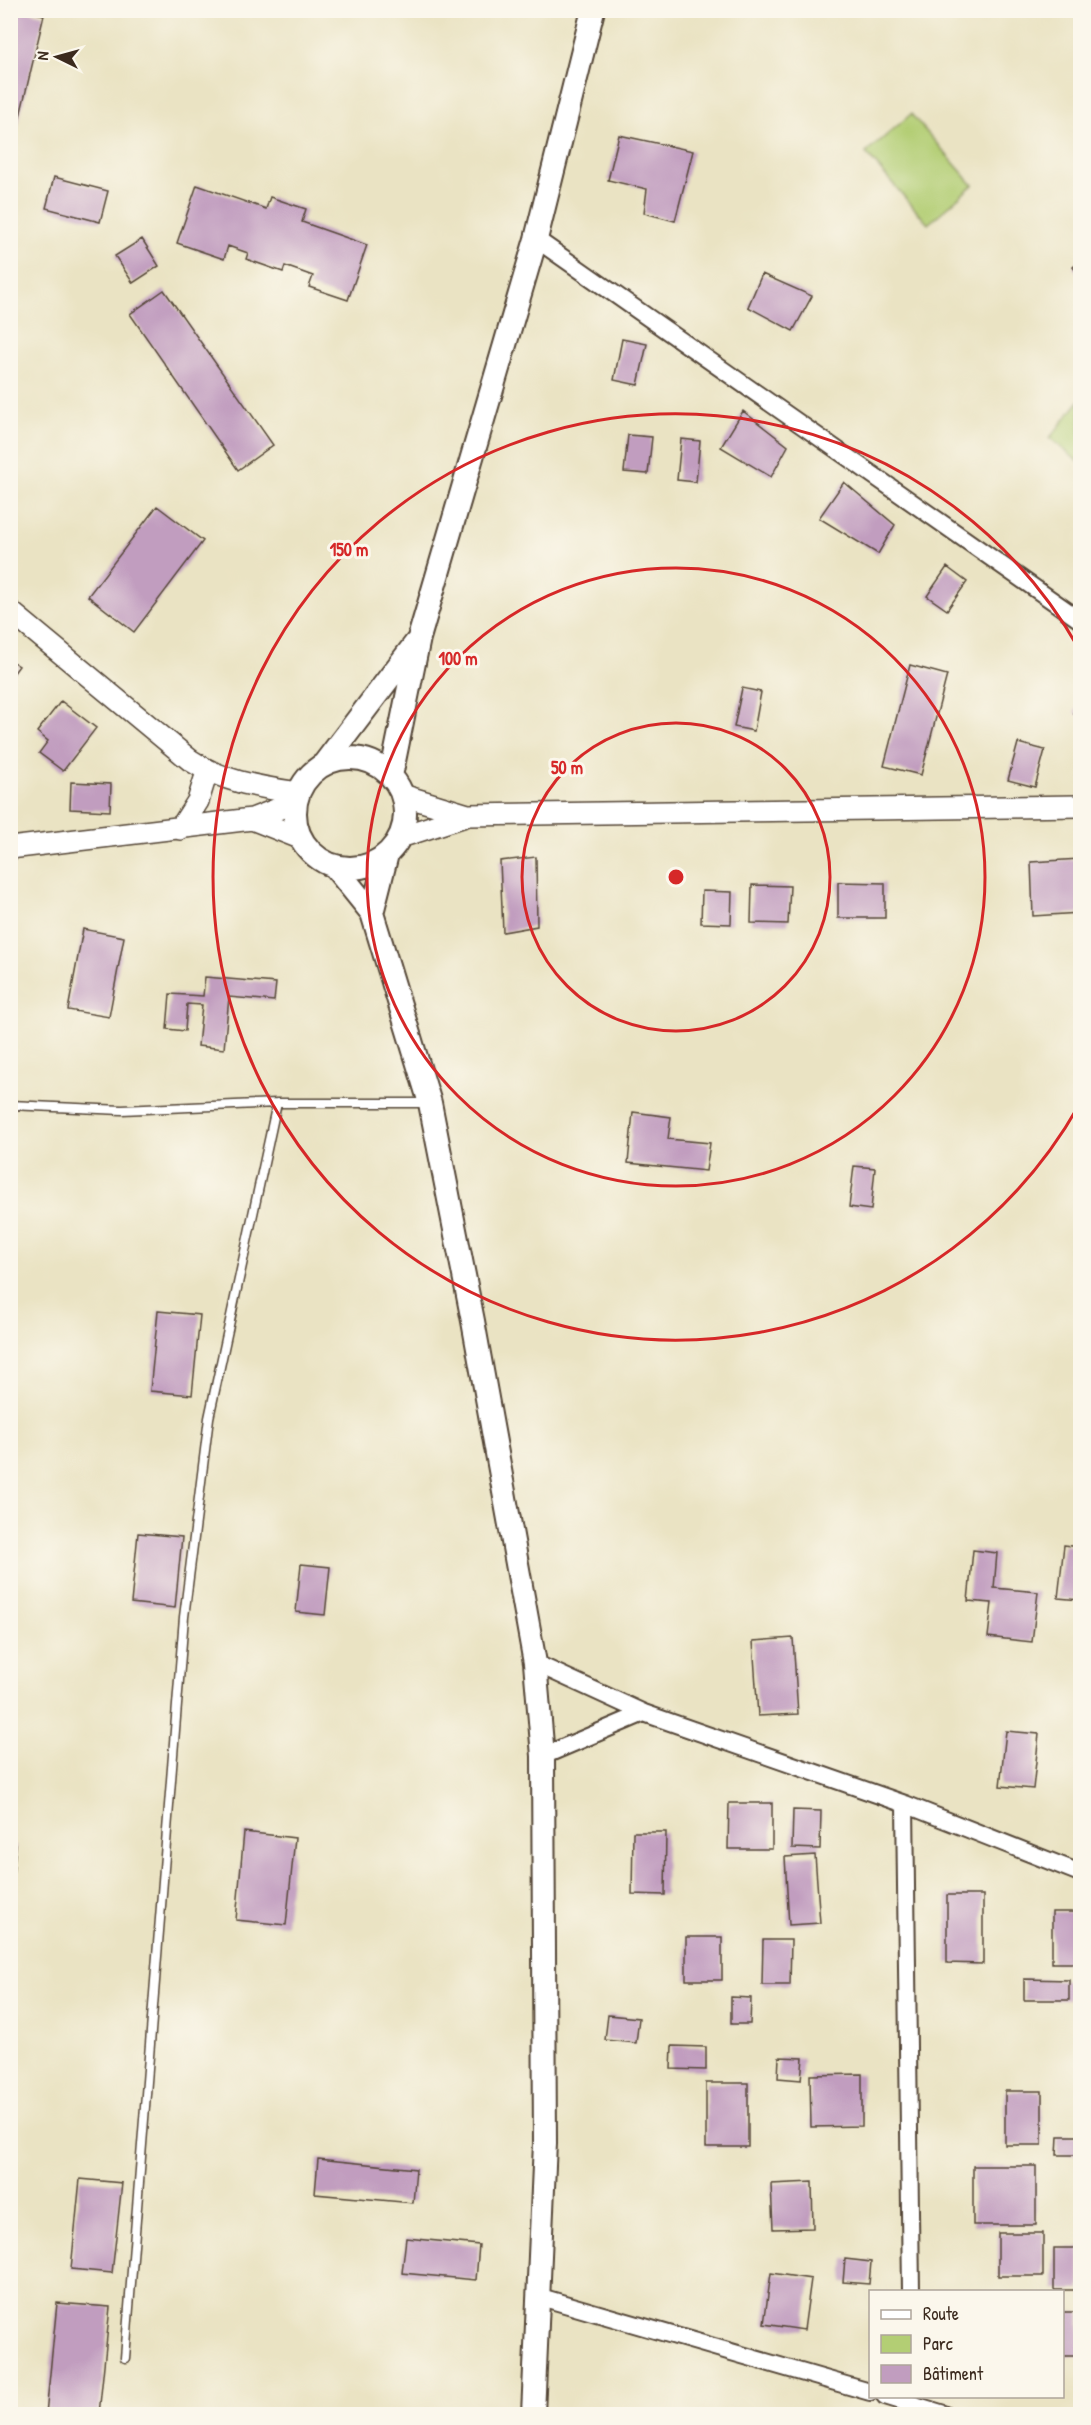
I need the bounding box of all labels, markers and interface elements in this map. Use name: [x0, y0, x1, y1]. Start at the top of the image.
north arrow: [27, 27, 87, 87]
text: N: [31, 50, 53, 61]
text: 150 m: [330, 537, 368, 562]
text: 100 m: [438, 646, 478, 671]
text: 50 m: [551, 755, 583, 780]
centre of rings: [666, 867, 686, 887]
legend: [869, 2290, 1064, 2398]
text: Route: [923, 2301, 959, 2326]
text: Parc: [923, 2331, 953, 2356]
text: Bâtiment: [923, 2361, 984, 2386]

